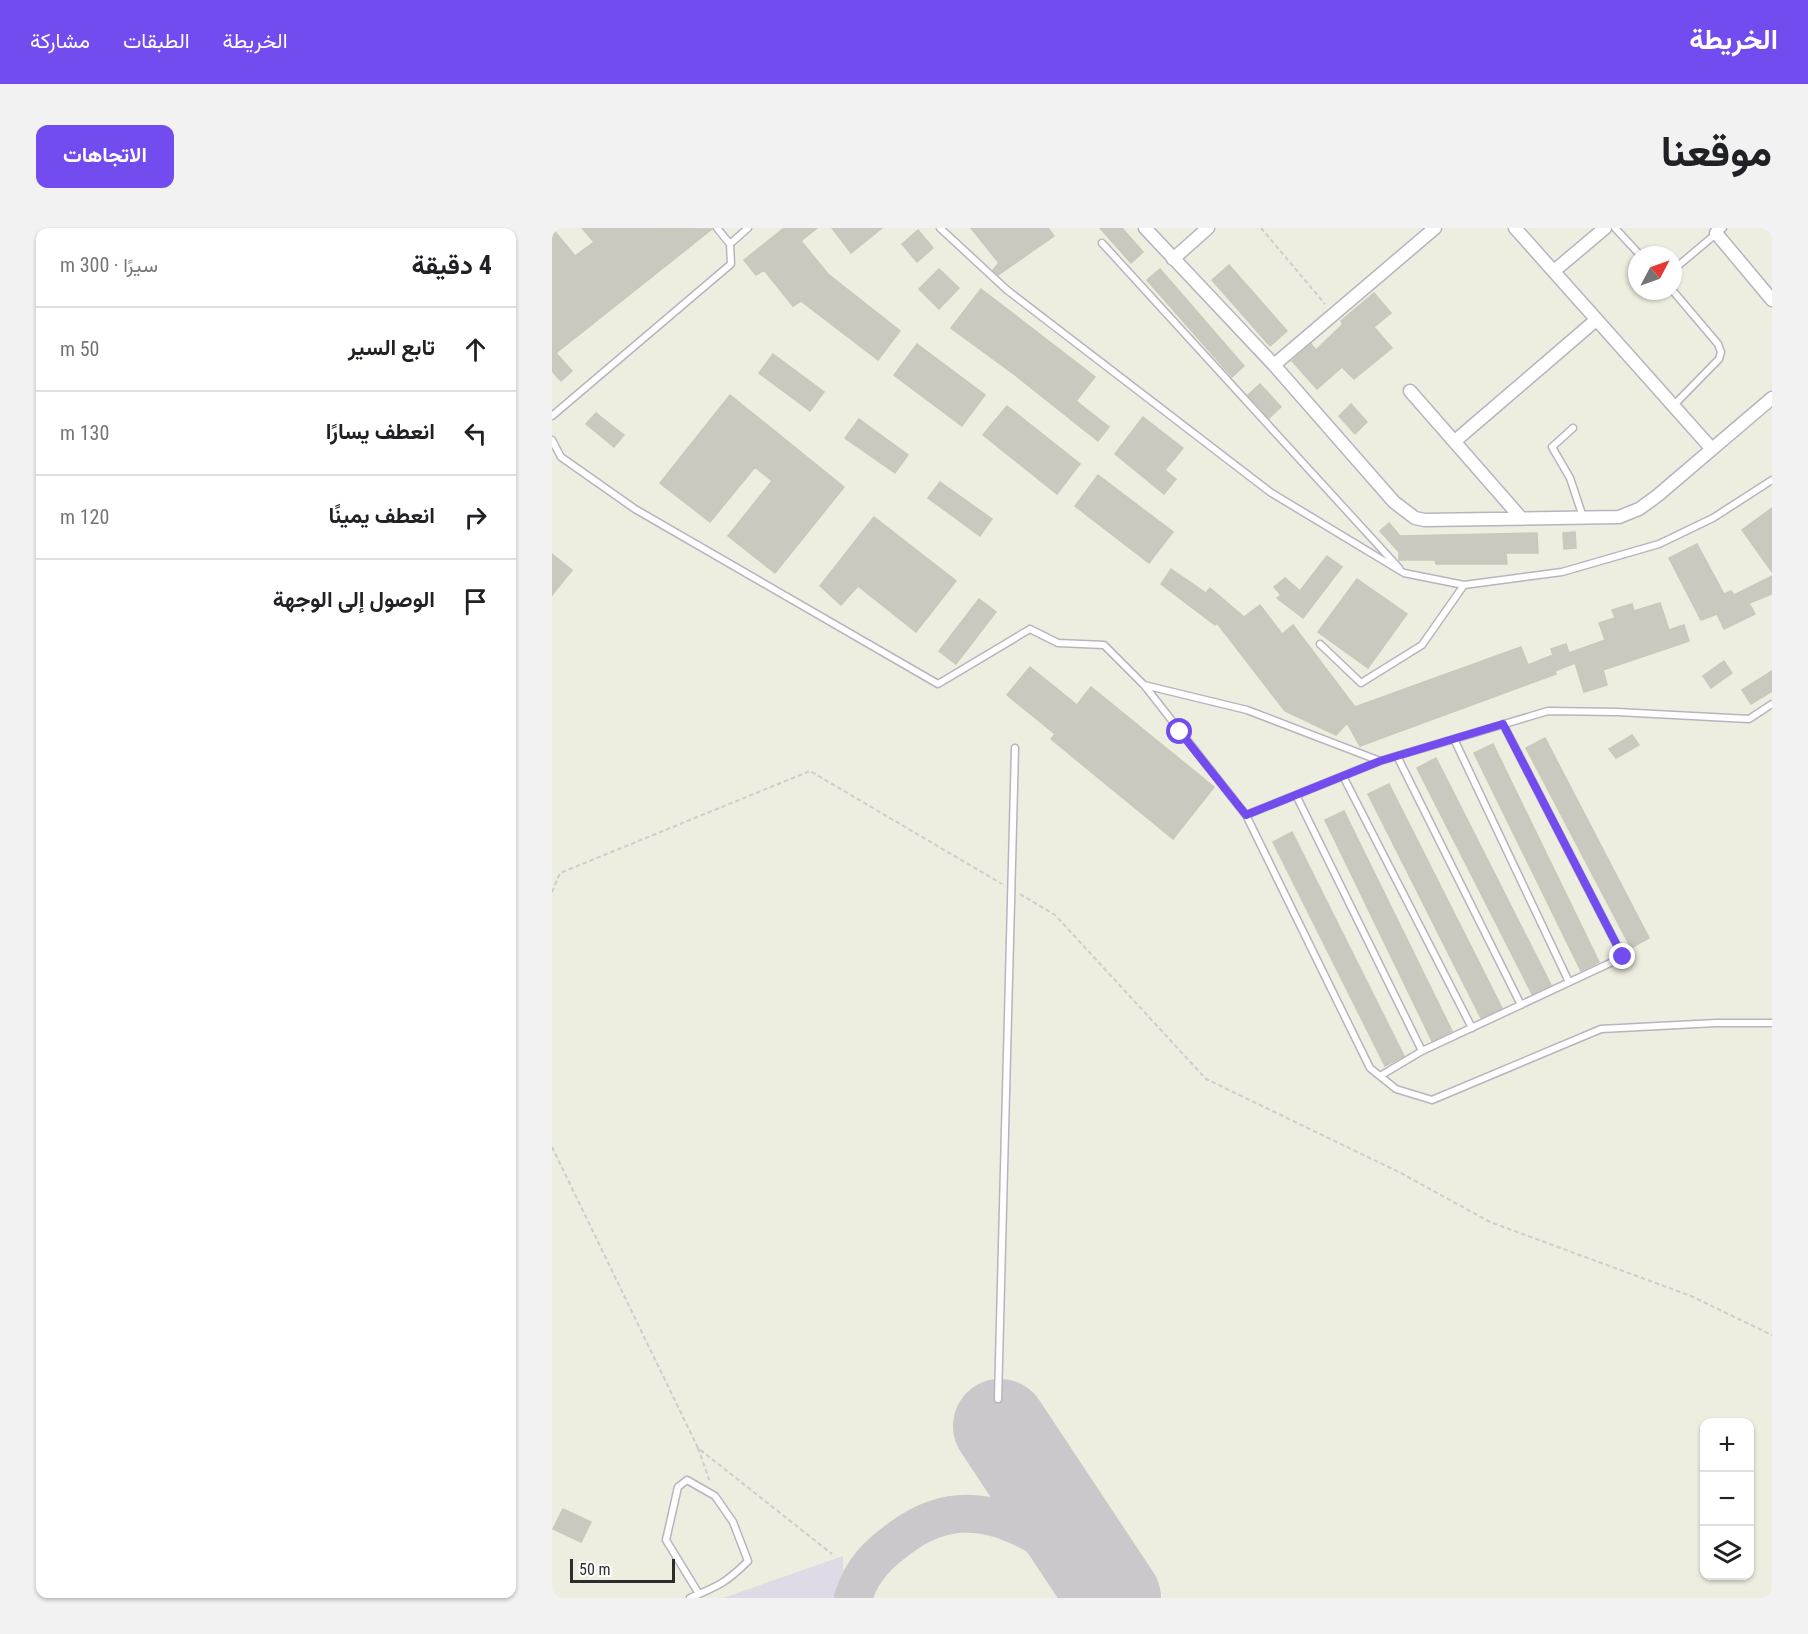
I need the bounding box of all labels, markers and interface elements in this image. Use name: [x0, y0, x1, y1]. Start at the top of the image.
text: الخريطة: [1689, 23, 1778, 56]
text: مشاركة: [30, 29, 90, 53]
text: الطبقات: [123, 29, 190, 53]
text: الخريطة: [223, 29, 288, 53]
button: الاتجاهات: [36, 125, 174, 188]
text: موقعنا: [1661, 127, 1772, 176]
north arrow: [1628, 246, 1682, 300]
text: 4 دقيقة: [412, 250, 492, 280]
text: سيرًا · 300 m: [60, 253, 158, 277]
icon: ahead: [459, 333, 492, 366]
text: تابع السير: [348, 335, 435, 360]
text: 50 m: [60, 337, 99, 361]
icon: left: [459, 417, 492, 450]
text: انعطف يسارًا: [326, 419, 435, 444]
text: 130 m: [60, 421, 109, 445]
icon: right: [459, 501, 492, 534]
text: انعطف يمينًا: [329, 503, 435, 528]
text: 120 m: [60, 505, 109, 529]
icon: arrive: [459, 585, 492, 618]
text: الوصول إلى الوجهة: [273, 587, 435, 612]
route start: [1166, 718, 1192, 744]
route end: [1609, 943, 1635, 969]
map controls: [1700, 1418, 1754, 1580]
button: +: [1700, 1418, 1754, 1472]
button: −: [1700, 1472, 1754, 1526]
button: layers: [1700, 1526, 1754, 1580]
scale bar: [570, 1556, 675, 1584]
text: 50 m: [579, 1560, 611, 1579]

